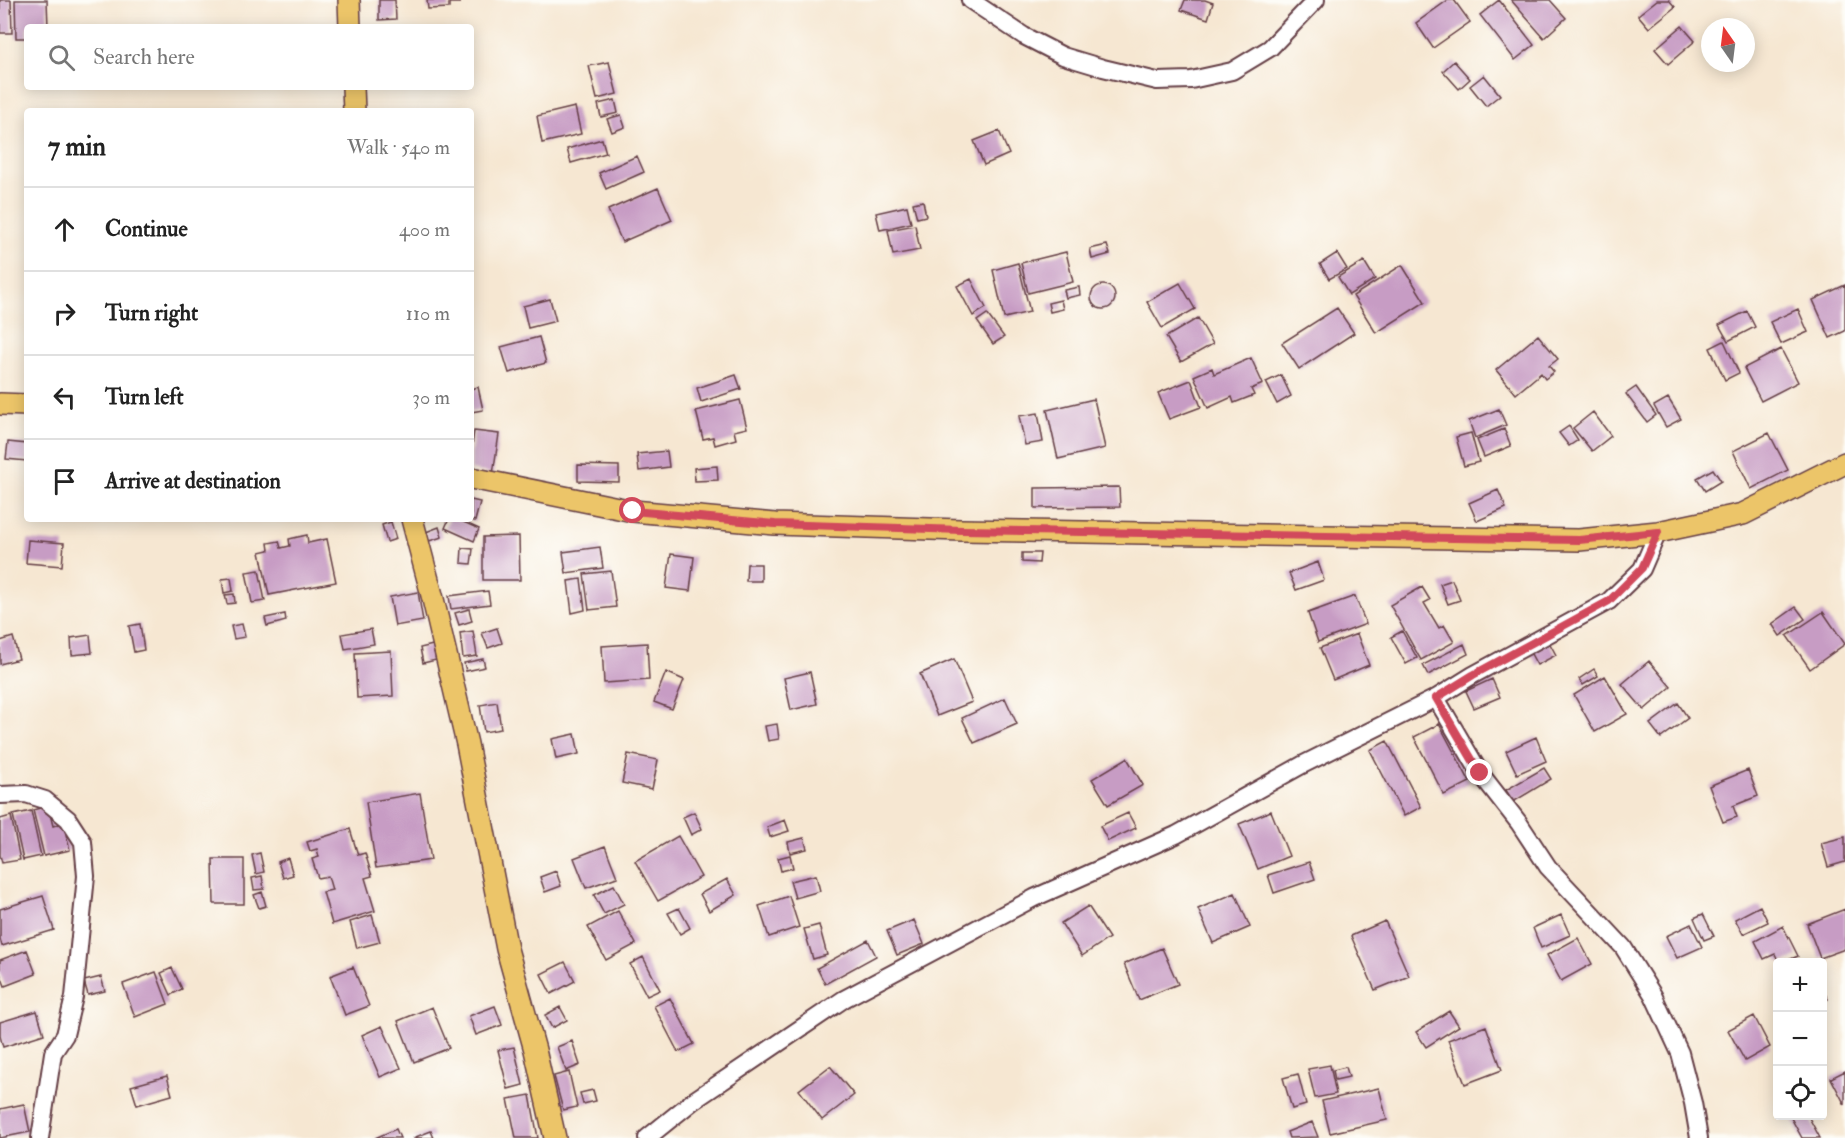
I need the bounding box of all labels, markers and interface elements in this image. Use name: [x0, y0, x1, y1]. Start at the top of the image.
north arrow: [1701, 18, 1755, 72]
search box: [24, 24, 474, 90]
icon: search: [45, 41, 78, 74]
text: Search here: [93, 43, 195, 71]
text: 7 min: [48, 131, 106, 163]
text: Walk · 540 m: [347, 135, 450, 160]
icon: ahead: [48, 213, 81, 246]
text: Continue: [105, 215, 188, 243]
text: 400 m: [399, 217, 450, 242]
icon: right: [48, 297, 81, 330]
text: Turn right: [105, 299, 198, 327]
text: 110 m: [406, 301, 450, 326]
icon: left: [48, 381, 81, 414]
text: Turn left: [105, 383, 184, 411]
text: 30 m: [412, 385, 450, 410]
icon: arrive: [48, 465, 81, 498]
text: Arrive at destination: [105, 467, 281, 495]
route start: [619, 497, 645, 523]
route end: [1466, 759, 1492, 785]
map controls: [1773, 958, 1827, 1120]
button: +: [1773, 958, 1827, 1012]
button: −: [1773, 1012, 1827, 1066]
button: locate: [1773, 1066, 1827, 1120]

